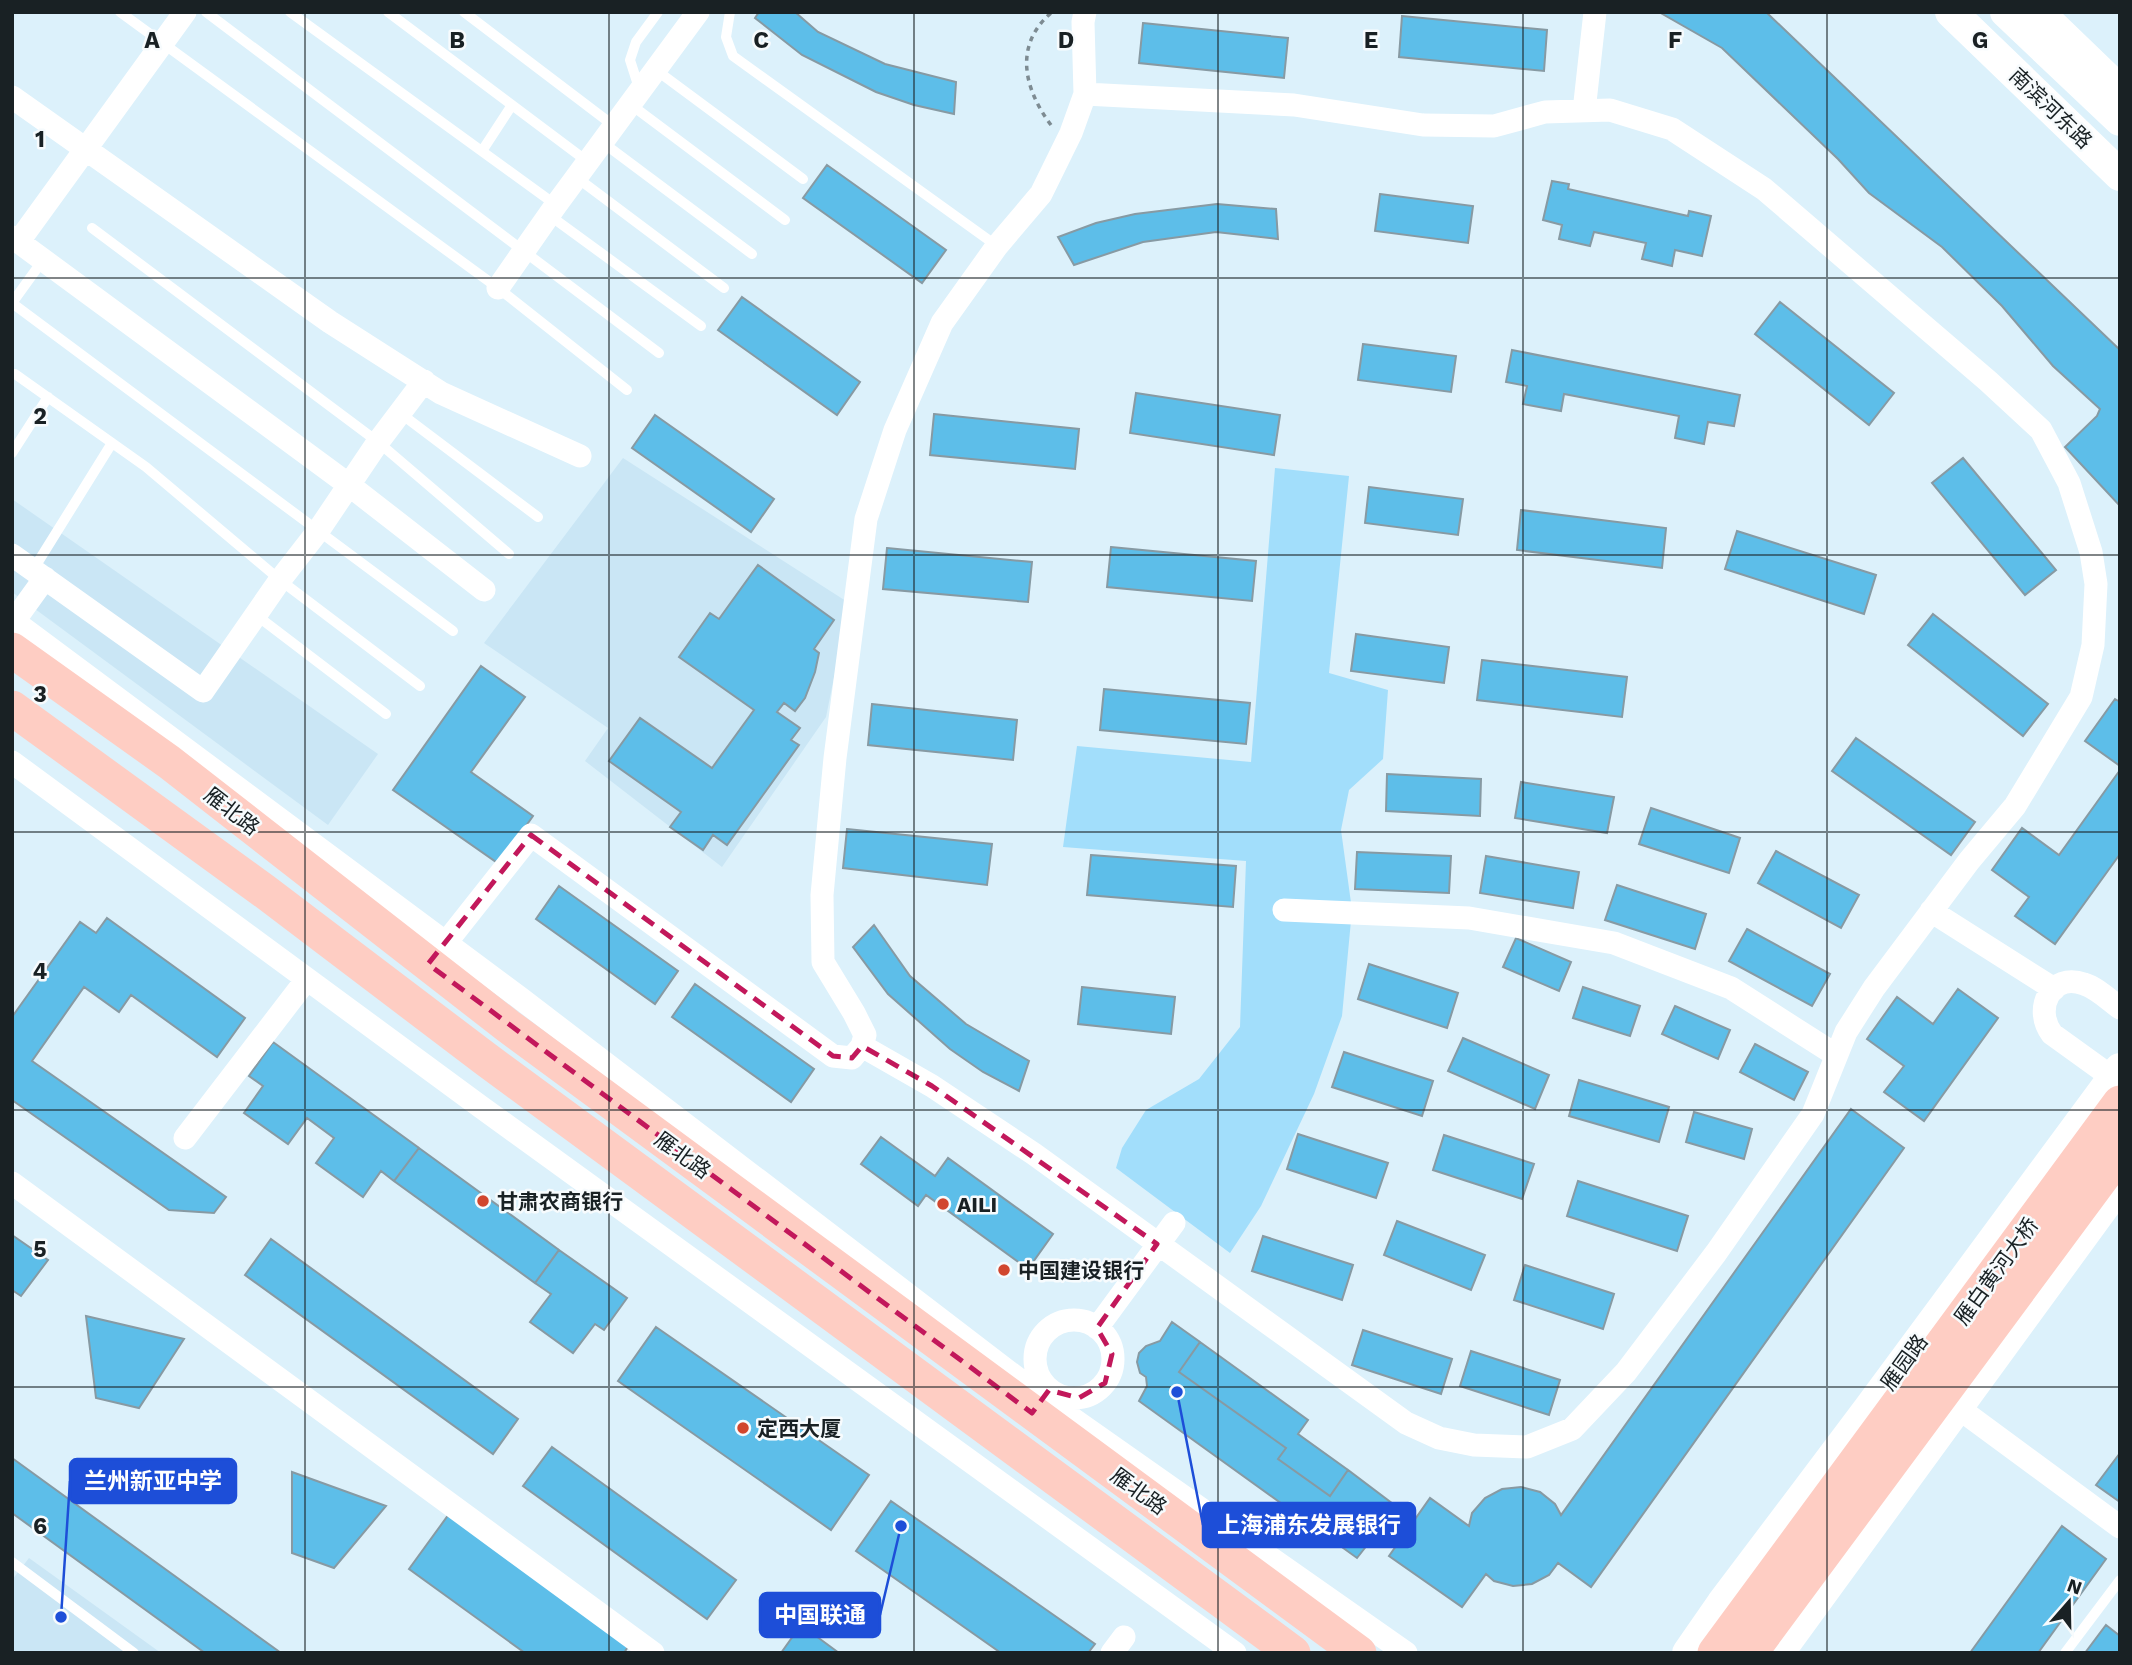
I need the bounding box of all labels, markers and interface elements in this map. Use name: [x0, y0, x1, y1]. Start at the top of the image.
text: A: [144, 27, 160, 54]
text: B: [449, 27, 465, 54]
text: C: [753, 27, 769, 54]
text: D: [1058, 27, 1074, 54]
text: E: [1364, 27, 1378, 54]
text: F: [1668, 27, 1682, 54]
text: G: [1972, 27, 1988, 54]
street label: 南滨河东路: [2005, 63, 2097, 153]
text: 1: [35, 126, 45, 153]
text: 2: [33, 403, 47, 430]
text: 3: [33, 681, 47, 708]
street label: 雁北路: [199, 782, 265, 840]
text: 4: [33, 958, 48, 985]
street label: 雁北路: [650, 1126, 716, 1184]
place label: 甘肃农商银行: [497, 1189, 623, 1214]
place label: AILI: [957, 1192, 997, 1217]
marker: 甘肃农商银行: [475, 1193, 491, 1209]
marker: AILI: [935, 1196, 951, 1212]
street label: 雁白黄河大桥: [1949, 1213, 2043, 1329]
text: 5: [33, 1236, 47, 1263]
place label: 中国建设银行: [1018, 1258, 1144, 1283]
marker: 中国建设银行: [996, 1262, 1012, 1278]
street label: 雁园路: [1875, 1329, 1933, 1395]
place label: 定西大厦: [757, 1416, 841, 1441]
marker: 定西大厦: [735, 1420, 751, 1436]
callout: 兰州新亚中学: [70, 1459, 236, 1503]
street label: 雁北路: [1106, 1462, 1172, 1520]
text: 兰州新亚中学: [84, 1468, 222, 1495]
callout: 上海浦东发展银行: [1203, 1503, 1415, 1547]
text: 上海浦东发展银行: [1217, 1512, 1401, 1539]
text: 6: [33, 1513, 47, 1540]
north arrow: [2034, 1567, 2104, 1637]
text: N: [2064, 1573, 2085, 1600]
callout: 中国联通: [760, 1593, 880, 1637]
text: 中国联通: [774, 1602, 866, 1629]

